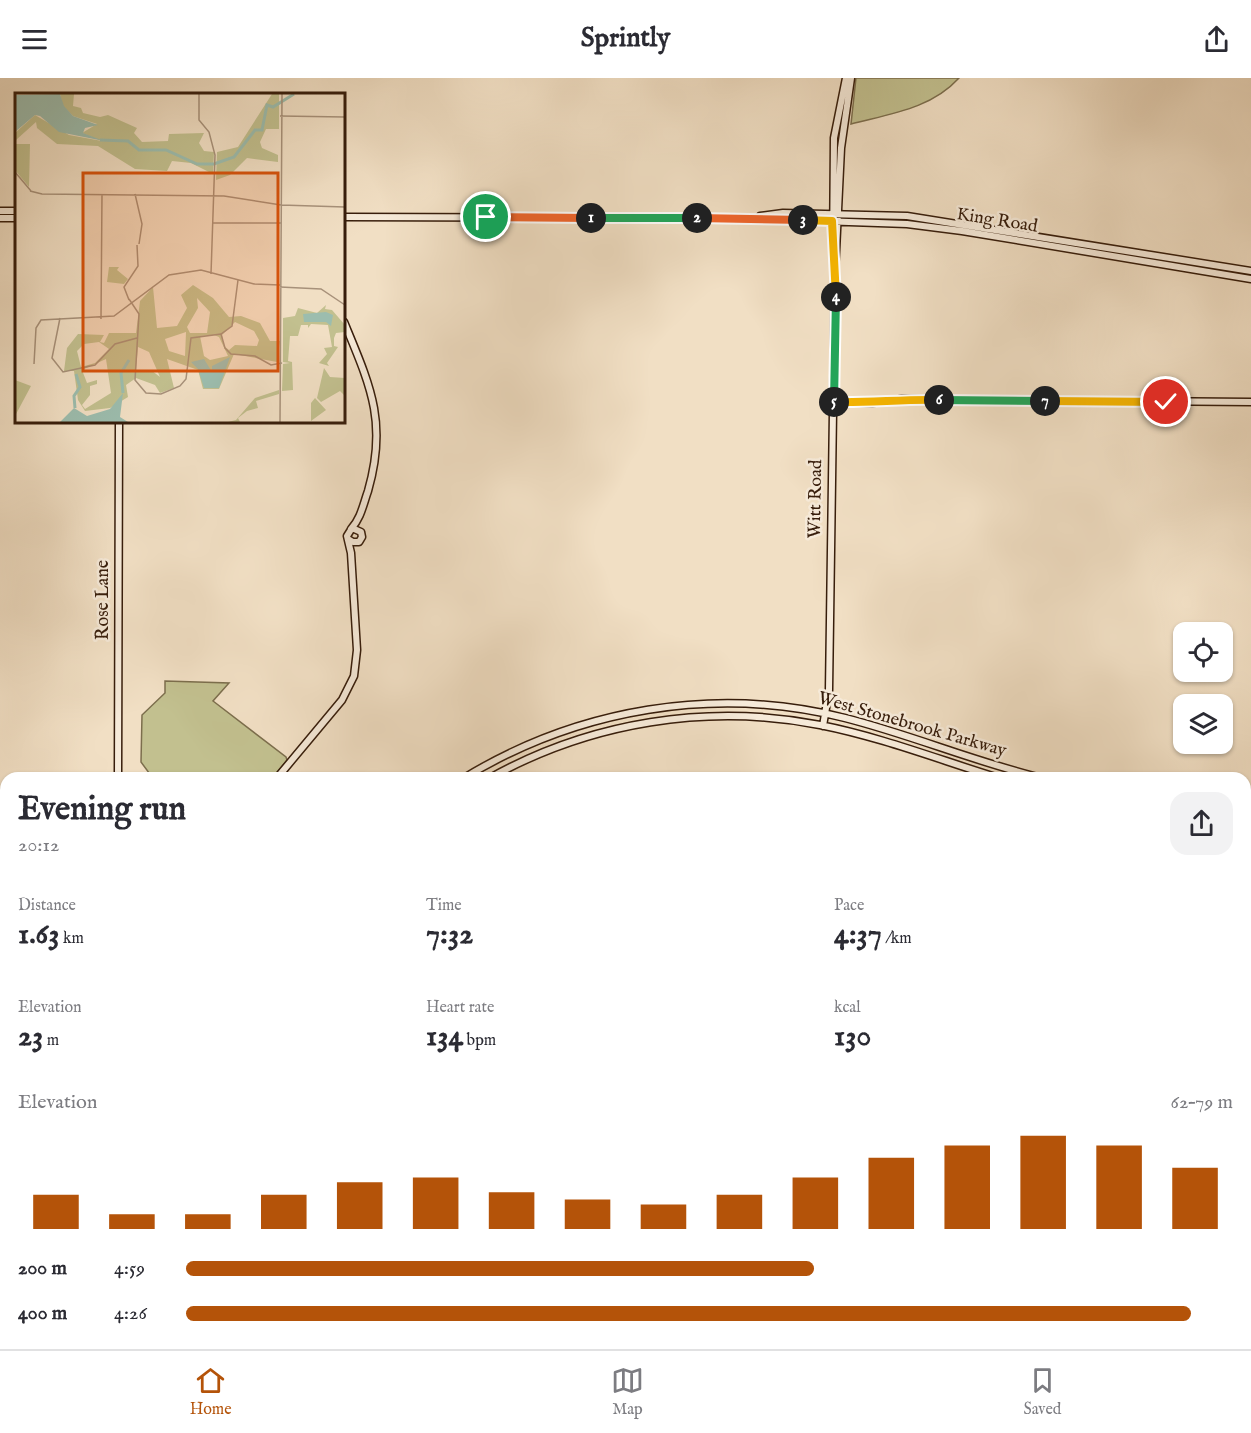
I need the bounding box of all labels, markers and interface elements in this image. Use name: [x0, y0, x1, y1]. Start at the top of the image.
text: Sprintly: [581, 22, 670, 56]
icon: menu: [18, 23, 51, 56]
icon: share: [1200, 23, 1233, 56]
inset map: [15, 93, 345, 423]
pin: [460, 191, 511, 242]
icon: arrive: [469, 200, 502, 233]
pin: 1: [576, 203, 606, 233]
pin: 2: [682, 203, 712, 233]
street label: King Road: [955, 203, 1040, 239]
pin: 3: [788, 205, 818, 235]
text: 1: [588, 208, 594, 228]
text: 2: [693, 208, 701, 228]
text: 3: [800, 210, 806, 230]
pin: 4: [821, 282, 851, 312]
text: 4: [832, 287, 840, 307]
pin: [1140, 376, 1191, 427]
pin: 6: [924, 385, 954, 415]
icon: check: [1149, 385, 1182, 418]
pin: 7: [1030, 386, 1060, 416]
pin: 5: [819, 387, 849, 417]
text: 6: [936, 390, 942, 410]
text: 7: [1041, 391, 1049, 411]
text: 5: [831, 392, 837, 412]
street label: Witt Road: [804, 459, 828, 539]
street label: Rose Lane: [92, 560, 115, 640]
map controls: [1173, 622, 1233, 754]
button: locate: [1173, 622, 1233, 682]
street label: West Stonebrook Parkway: [815, 687, 1009, 763]
button: layers: [1173, 694, 1233, 754]
text: Evening run: [18, 789, 186, 831]
button: share: [1170, 792, 1233, 855]
text: 20:12: [18, 833, 59, 858]
text: Distance: [18, 896, 76, 916]
text: Time: [426, 896, 462, 916]
text: Pace: [834, 896, 864, 916]
text: 1.63: [18, 916, 59, 954]
text: 7:32: [426, 916, 473, 954]
text: 4:37: [834, 916, 882, 954]
text: km: [59, 929, 84, 949]
text: /km: [882, 929, 912, 949]
text: Elevation: [18, 998, 81, 1018]
text: Heart rate: [426, 998, 494, 1018]
text: kcal: [834, 998, 861, 1018]
text: 23: [18, 1018, 43, 1056]
text: 134: [426, 1018, 463, 1056]
text: 130: [834, 1018, 871, 1056]
text: m: [43, 1031, 59, 1051]
text: bpm: [463, 1031, 496, 1051]
text: Elevation: [18, 1090, 97, 1115]
text: 62–79 m: [1171, 1090, 1233, 1115]
text: 200 m: [18, 1256, 67, 1281]
text: 4:59: [114, 1256, 145, 1281]
text: 400 m: [18, 1301, 67, 1326]
text: 4:26: [114, 1301, 147, 1326]
tab: Home: [190, 1364, 232, 1420]
tab: Map: [611, 1364, 644, 1420]
tab: Saved: [1023, 1364, 1061, 1420]

